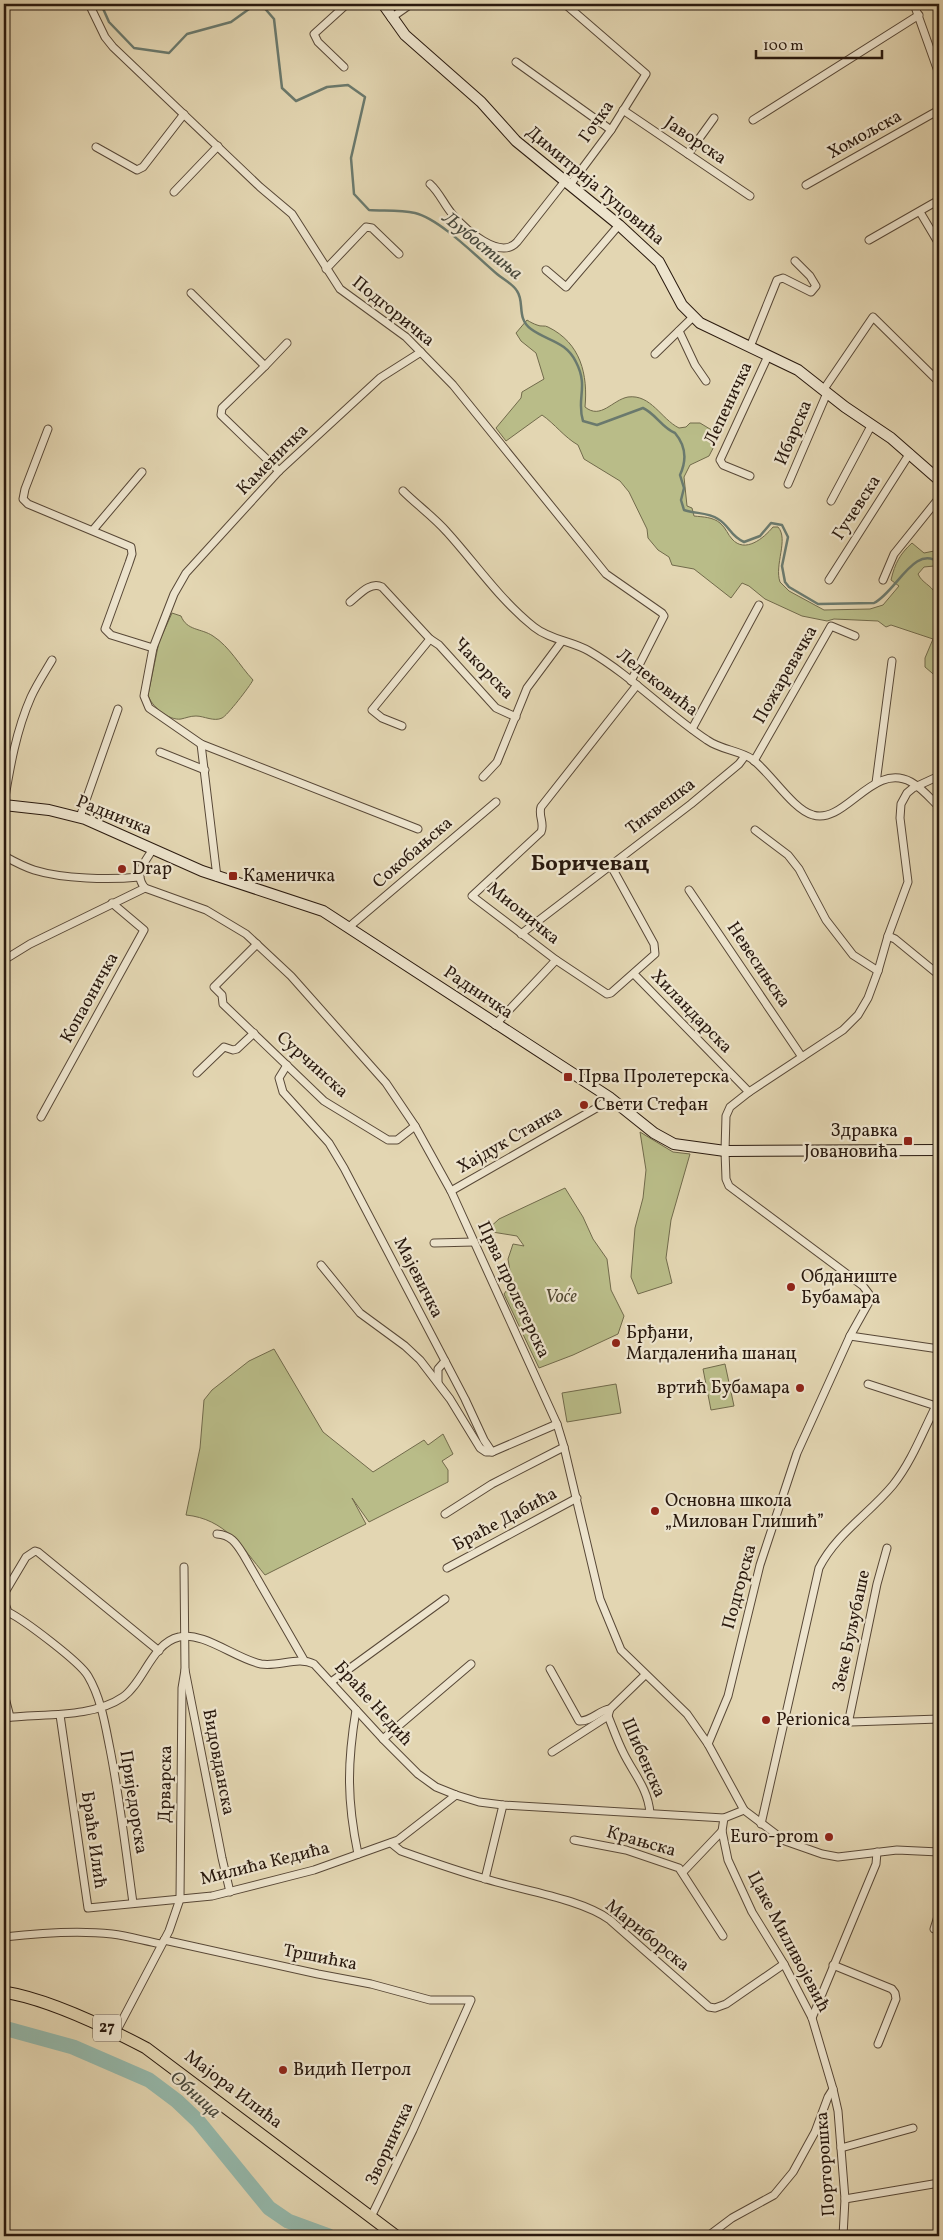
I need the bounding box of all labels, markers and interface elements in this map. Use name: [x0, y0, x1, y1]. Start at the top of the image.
scale bar: [756, 28, 882, 60]
text: 100 m: [763, 36, 803, 57]
street label: Гочка: [573, 96, 621, 148]
street label: Хомољска: [823, 104, 907, 166]
street label: Јаворска: [659, 111, 731, 171]
street label: Димитрија Туцовића: [520, 120, 670, 252]
water label: Љубостиња: [435, 205, 528, 287]
street label: Подгоричка: [346, 271, 440, 353]
street label: Лепеничка: [699, 358, 759, 450]
street label: Ибарска: [769, 397, 819, 469]
street label: Каменичка: [232, 419, 314, 501]
street label: Гучевска: [827, 471, 887, 545]
street label: Пожаревачка: [748, 621, 824, 729]
street label: Чакорска: [447, 632, 519, 706]
street label: Лелековића: [611, 643, 703, 723]
street label: Тиквешка: [621, 772, 701, 842]
street label: Радничка: [72, 789, 156, 843]
street label: Сокобањска: [368, 811, 458, 895]
district label: Боричевац: [531, 849, 649, 880]
place label: Drap: [132, 857, 172, 882]
marker: Drap: [116, 863, 128, 875]
place label: Каменичка: [243, 864, 335, 889]
marker: Каменичка: [227, 870, 239, 882]
street label: Мионичка: [481, 877, 565, 951]
street label: Невесињска: [720, 917, 796, 1013]
street label: Копаоничка: [55, 948, 125, 1048]
street label: Радничка: [438, 960, 518, 1026]
street label: Хиландарска: [644, 964, 738, 1060]
street label: Сурчинска: [270, 1026, 354, 1104]
place label: Прва Пролетерска: [578, 1065, 729, 1090]
marker: Прва Пролетерска: [562, 1071, 574, 1083]
place label: Свети Стефан: [594, 1093, 708, 1118]
marker: Свети Стефан: [578, 1099, 590, 1111]
street label: Хајдук Станка: [453, 1100, 567, 1180]
place label: Здравка Јовановића: [804, 1119, 898, 1165]
marker: Здравка Јовановића: [902, 1135, 914, 1147]
street label: Прва пролетерска: [470, 1217, 556, 1363]
street label: Мајевичка: [387, 1233, 449, 1323]
place label: Обданиште Бубамара: [801, 1265, 897, 1311]
marker: Обданиште Бубамара: [785, 1281, 797, 1293]
park label: Voće: [545, 1285, 577, 1310]
place label: Брђани, Магдаленића шанац: [626, 1321, 797, 1367]
marker: Брђани, Магдаленића шанац: [610, 1337, 622, 1349]
place label: вртић Бубамара: [657, 1376, 790, 1401]
marker: вртић Бубамара: [794, 1382, 806, 1394]
street label: Браће Дабића: [448, 1482, 562, 1558]
place label: Основна школа „Милован Глишић”: [665, 1489, 824, 1535]
marker: Основна школа „Милован Глишић”: [649, 1505, 661, 1517]
street label: Подгорска: [717, 1542, 763, 1632]
street label: Зеке Буљубаше: [827, 1568, 877, 1694]
street label: Браће Недић: [328, 1656, 418, 1752]
street label: Видовданска: [195, 1707, 241, 1817]
place label: Perionica: [776, 1708, 850, 1733]
street label: Шибенска: [614, 1714, 672, 1802]
marker: Perionica: [760, 1714, 772, 1726]
street label: Дрварска: [153, 1745, 179, 1823]
street label: Приједорска: [112, 1748, 154, 1856]
street label: Браће Илић: [74, 1790, 112, 1891]
street label: Крањска: [603, 1820, 679, 1864]
place label: Euro-prom: [730, 1825, 819, 1850]
marker: Euro-prom: [823, 1831, 835, 1843]
street label: Милића Кедића: [198, 1836, 332, 1892]
street label: Цаке Миливојевић: [740, 1867, 836, 2017]
street label: Мариборска: [599, 1894, 695, 1978]
street label: Тршићка: [281, 1939, 359, 1977]
road number: 27: [93, 2015, 121, 2042]
street label: Мајора Илића: [179, 2045, 287, 2135]
place label: Видић Петрол: [293, 2058, 411, 2083]
marker: Видић Петрол: [277, 2064, 289, 2076]
water label: Обница: [164, 2065, 226, 2125]
street label: Зворничка: [360, 2098, 420, 2190]
street label: Порторошка: [810, 2111, 842, 2217]

